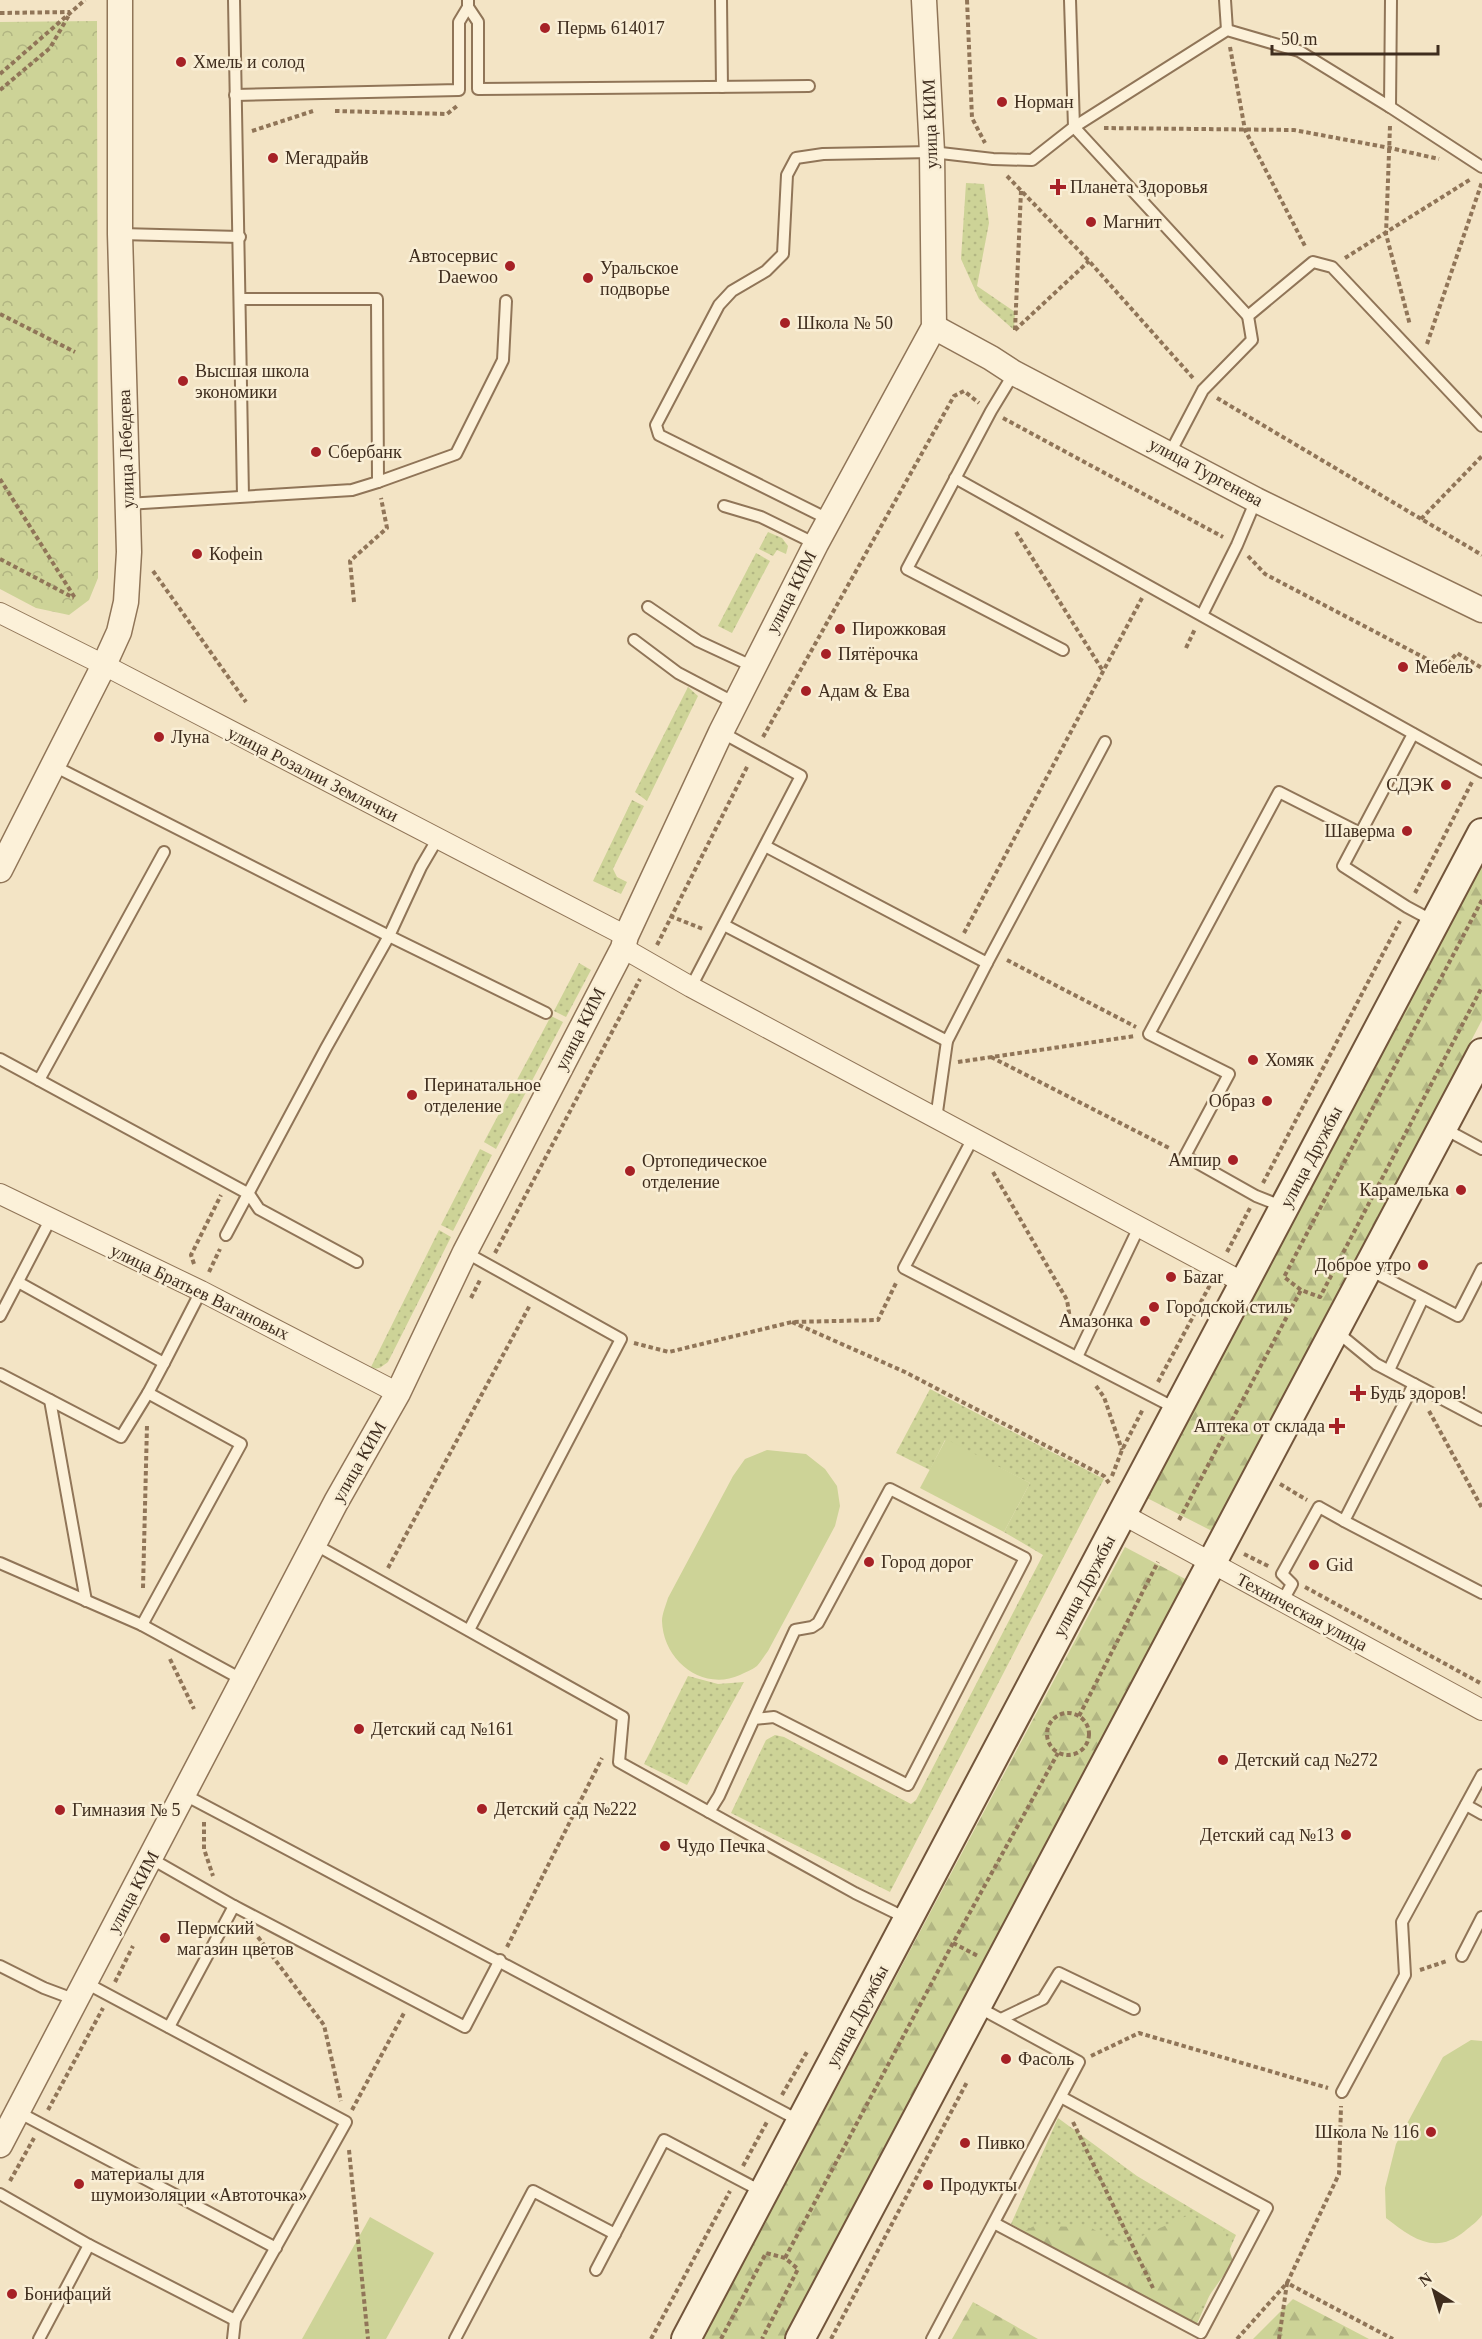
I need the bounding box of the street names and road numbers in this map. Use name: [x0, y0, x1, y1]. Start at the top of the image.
street label: улица КИМ: [918, 79, 942, 169]
street label: улица Лебедева: [114, 389, 138, 509]
street label: улица Тургенева: [1146, 434, 1266, 510]
street label: улица КИМ: [762, 547, 820, 637]
street label: улица Розалии Землячки: [224, 722, 402, 826]
street label: улица КИМ: [551, 984, 609, 1074]
street label: улица Дружбы: [1276, 1103, 1346, 1211]
street label: улица Братьев Вагановых: [107, 1240, 293, 1344]
street label: улица КИМ: [328, 1418, 390, 1506]
street label: улица Дружбы: [1049, 1532, 1119, 1640]
street label: Техническая улица: [1233, 1569, 1371, 1655]
street label: улица КИМ: [103, 1848, 163, 1936]
street label: улица Дружбы: [822, 1962, 892, 2070]

